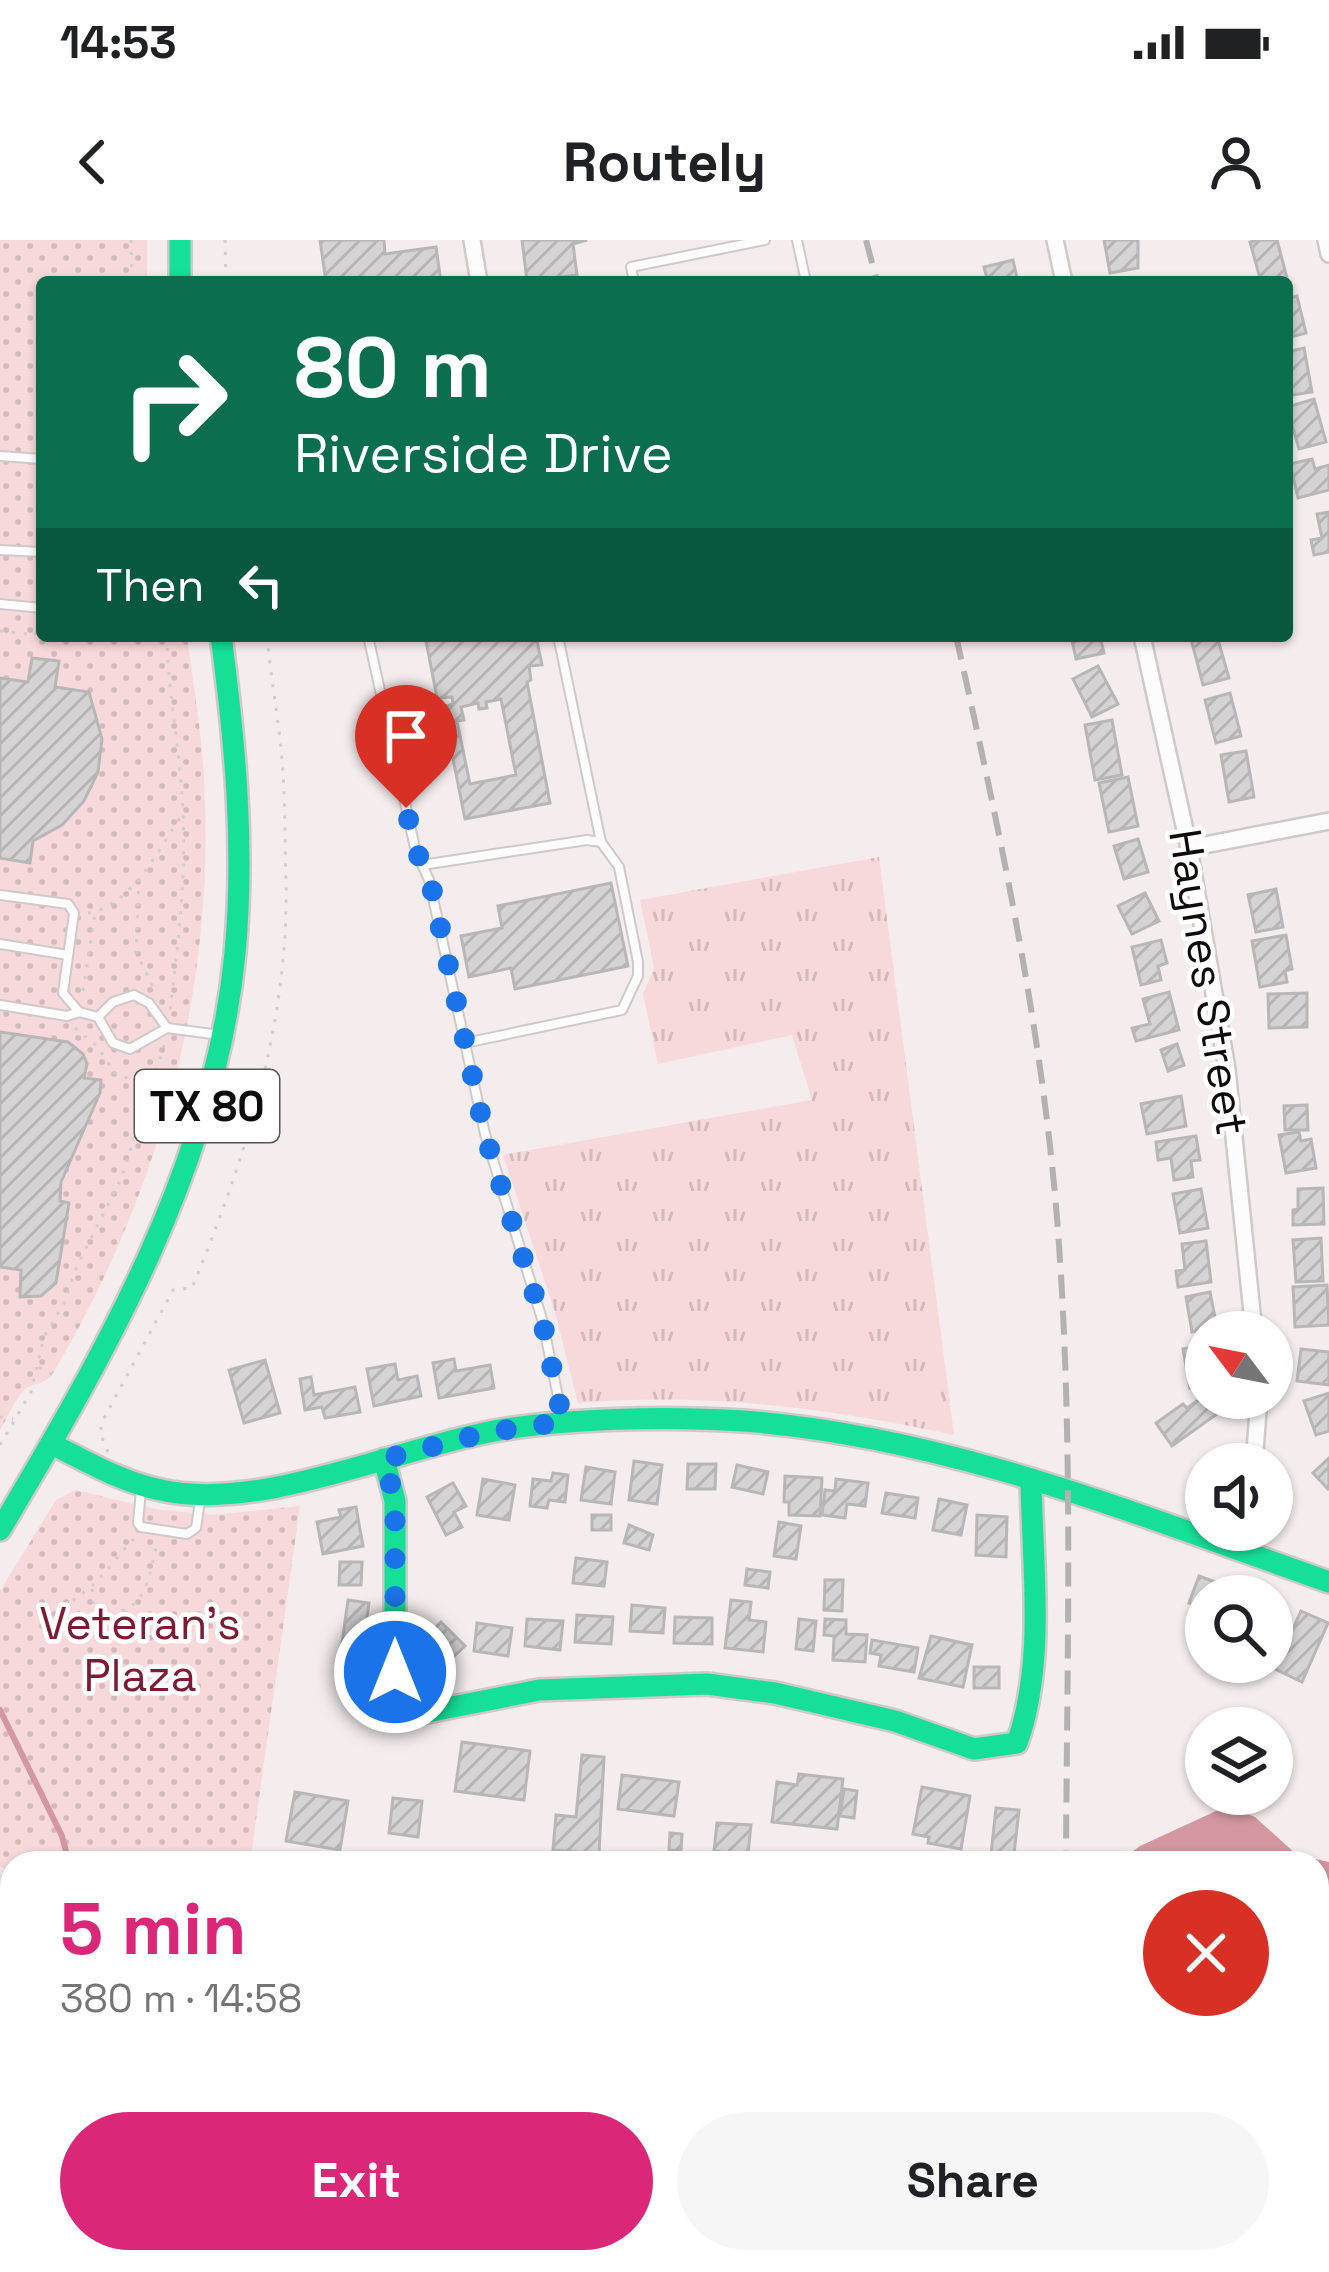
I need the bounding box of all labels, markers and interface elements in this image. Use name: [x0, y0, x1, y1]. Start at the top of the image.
text: 14:53: [60, 14, 177, 71]
text: Routely: [563, 128, 766, 197]
icon: back: [60, 129, 126, 195]
icon: person: [1203, 129, 1269, 195]
text: 80 m: [294, 314, 492, 422]
icon: right: [96, 324, 252, 480]
text: Riverside Drive: [294, 419, 673, 488]
icon: left: [228, 552, 294, 618]
text: Then: [96, 557, 204, 614]
pin: [355, 685, 457, 808]
icon: arrive: [373, 703, 439, 769]
street label: Haynes Street: [1156, 825, 1261, 1139]
road number: TX 80: [135, 1070, 279, 1142]
north arrow: [1185, 1311, 1293, 1419]
map controls: [1185, 1311, 1293, 1815]
button: sound: [1185, 1443, 1293, 1551]
button: search: [1185, 1575, 1293, 1683]
park label: Veteran's Plaza: [39, 1595, 241, 1704]
position arrow: [332, 1609, 458, 1735]
button: layers: [1185, 1707, 1293, 1815]
text: 5 min: [60, 1883, 246, 1975]
button: close: [1143, 1890, 1269, 2016]
text: 380 m · 14:58: [60, 1974, 302, 2023]
button: Exit: [60, 2112, 653, 2250]
button: Share: [677, 2112, 1269, 2250]

